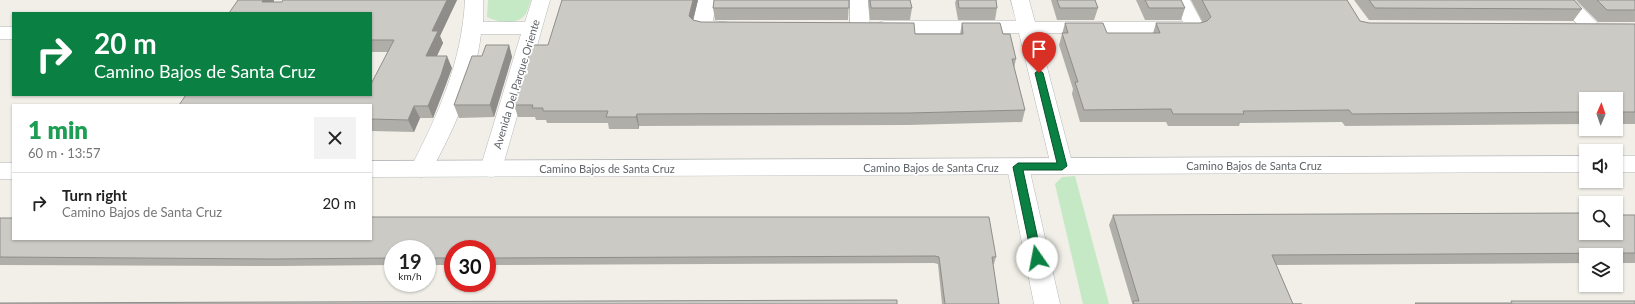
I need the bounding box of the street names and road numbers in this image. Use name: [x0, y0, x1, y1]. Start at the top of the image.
street label: Avenida Del Parque Oriente: [490, 18, 542, 150]
street label: Camino Bajos de Santa Cruz: [1186, 159, 1322, 172]
street label: Camino Bajos de Santa Cruz: [863, 161, 999, 174]
street label: Camino Bajos de Santa Cruz: [539, 162, 675, 175]

